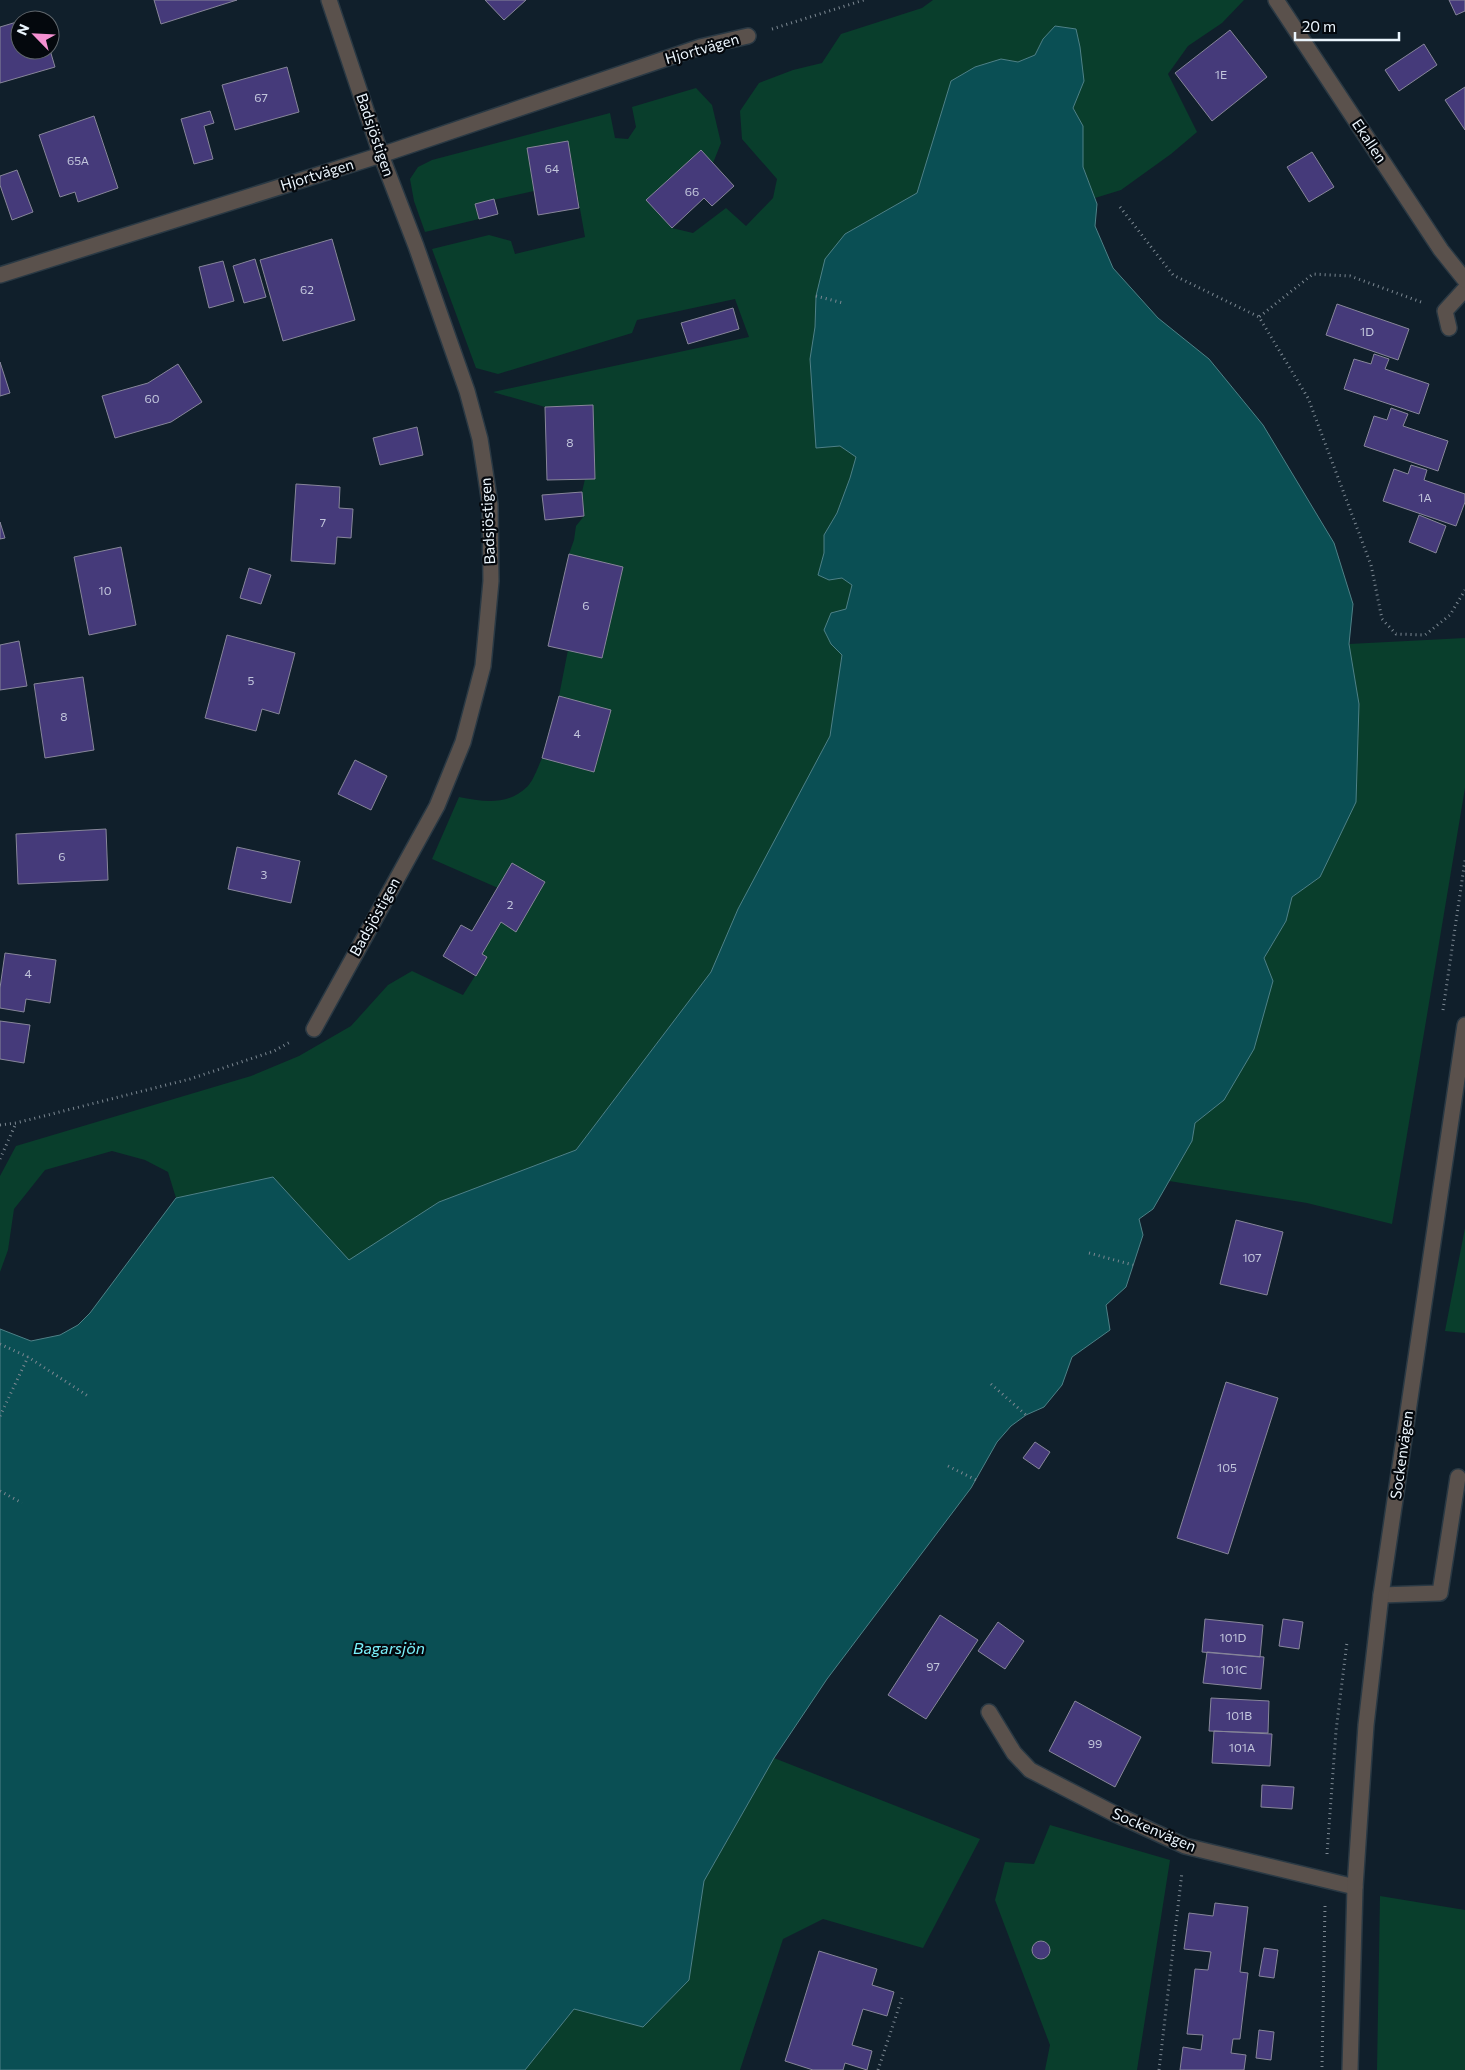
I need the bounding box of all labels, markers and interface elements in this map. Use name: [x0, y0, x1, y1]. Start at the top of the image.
north arrow: [10, 10, 60, 60]
scale bar: [1295, 10, 1399, 42]
text: 20 m: [1302, 17, 1336, 35]
text: N: [13, 21, 33, 38]
street label: Hjortvägen: [663, 29, 741, 67]
house number: 1E: [1215, 67, 1227, 81]
house number: 67: [254, 90, 268, 104]
street label: Badsjöstigen: [353, 91, 399, 179]
street label: Ekallen: [1349, 115, 1391, 166]
house number: 65A: [67, 153, 89, 167]
street label: Hjortvägen: [278, 154, 356, 194]
house number: 64: [545, 161, 559, 175]
house number: 66: [685, 184, 699, 198]
house number: 62: [300, 282, 314, 296]
house number: 1D: [1360, 324, 1374, 338]
house number: 60: [144, 391, 160, 405]
house number: 8: [566, 435, 574, 449]
street label: Badsjöstigen: [476, 477, 498, 565]
house number: 1A: [1418, 490, 1432, 504]
house number: 7: [320, 515, 326, 529]
house number: 10: [99, 583, 112, 597]
house number: 6: [582, 598, 590, 612]
house number: 5: [248, 673, 255, 687]
house number: 8: [60, 709, 68, 723]
house number: 4: [573, 726, 581, 740]
house number: 6: [58, 849, 66, 863]
house number: 3: [261, 867, 268, 881]
street label: Badsjöstigen: [345, 874, 403, 959]
house number: 2: [507, 897, 514, 911]
house number: 4: [24, 966, 32, 980]
house number: 107: [1242, 1250, 1262, 1264]
street label: Sockenvägen: [1386, 1409, 1416, 1500]
house number: 105: [1217, 1460, 1237, 1474]
house number: 101D: [1220, 1630, 1247, 1644]
water label: Bagarsjön: [353, 1638, 425, 1657]
house number: 97: [926, 1659, 940, 1673]
house number: 101C: [1221, 1662, 1247, 1676]
house number: 101B: [1226, 1708, 1252, 1722]
house number: 99: [1088, 1736, 1102, 1750]
house number: 101A: [1229, 1740, 1255, 1754]
street label: Sockenvägen: [1110, 1803, 1199, 1855]

